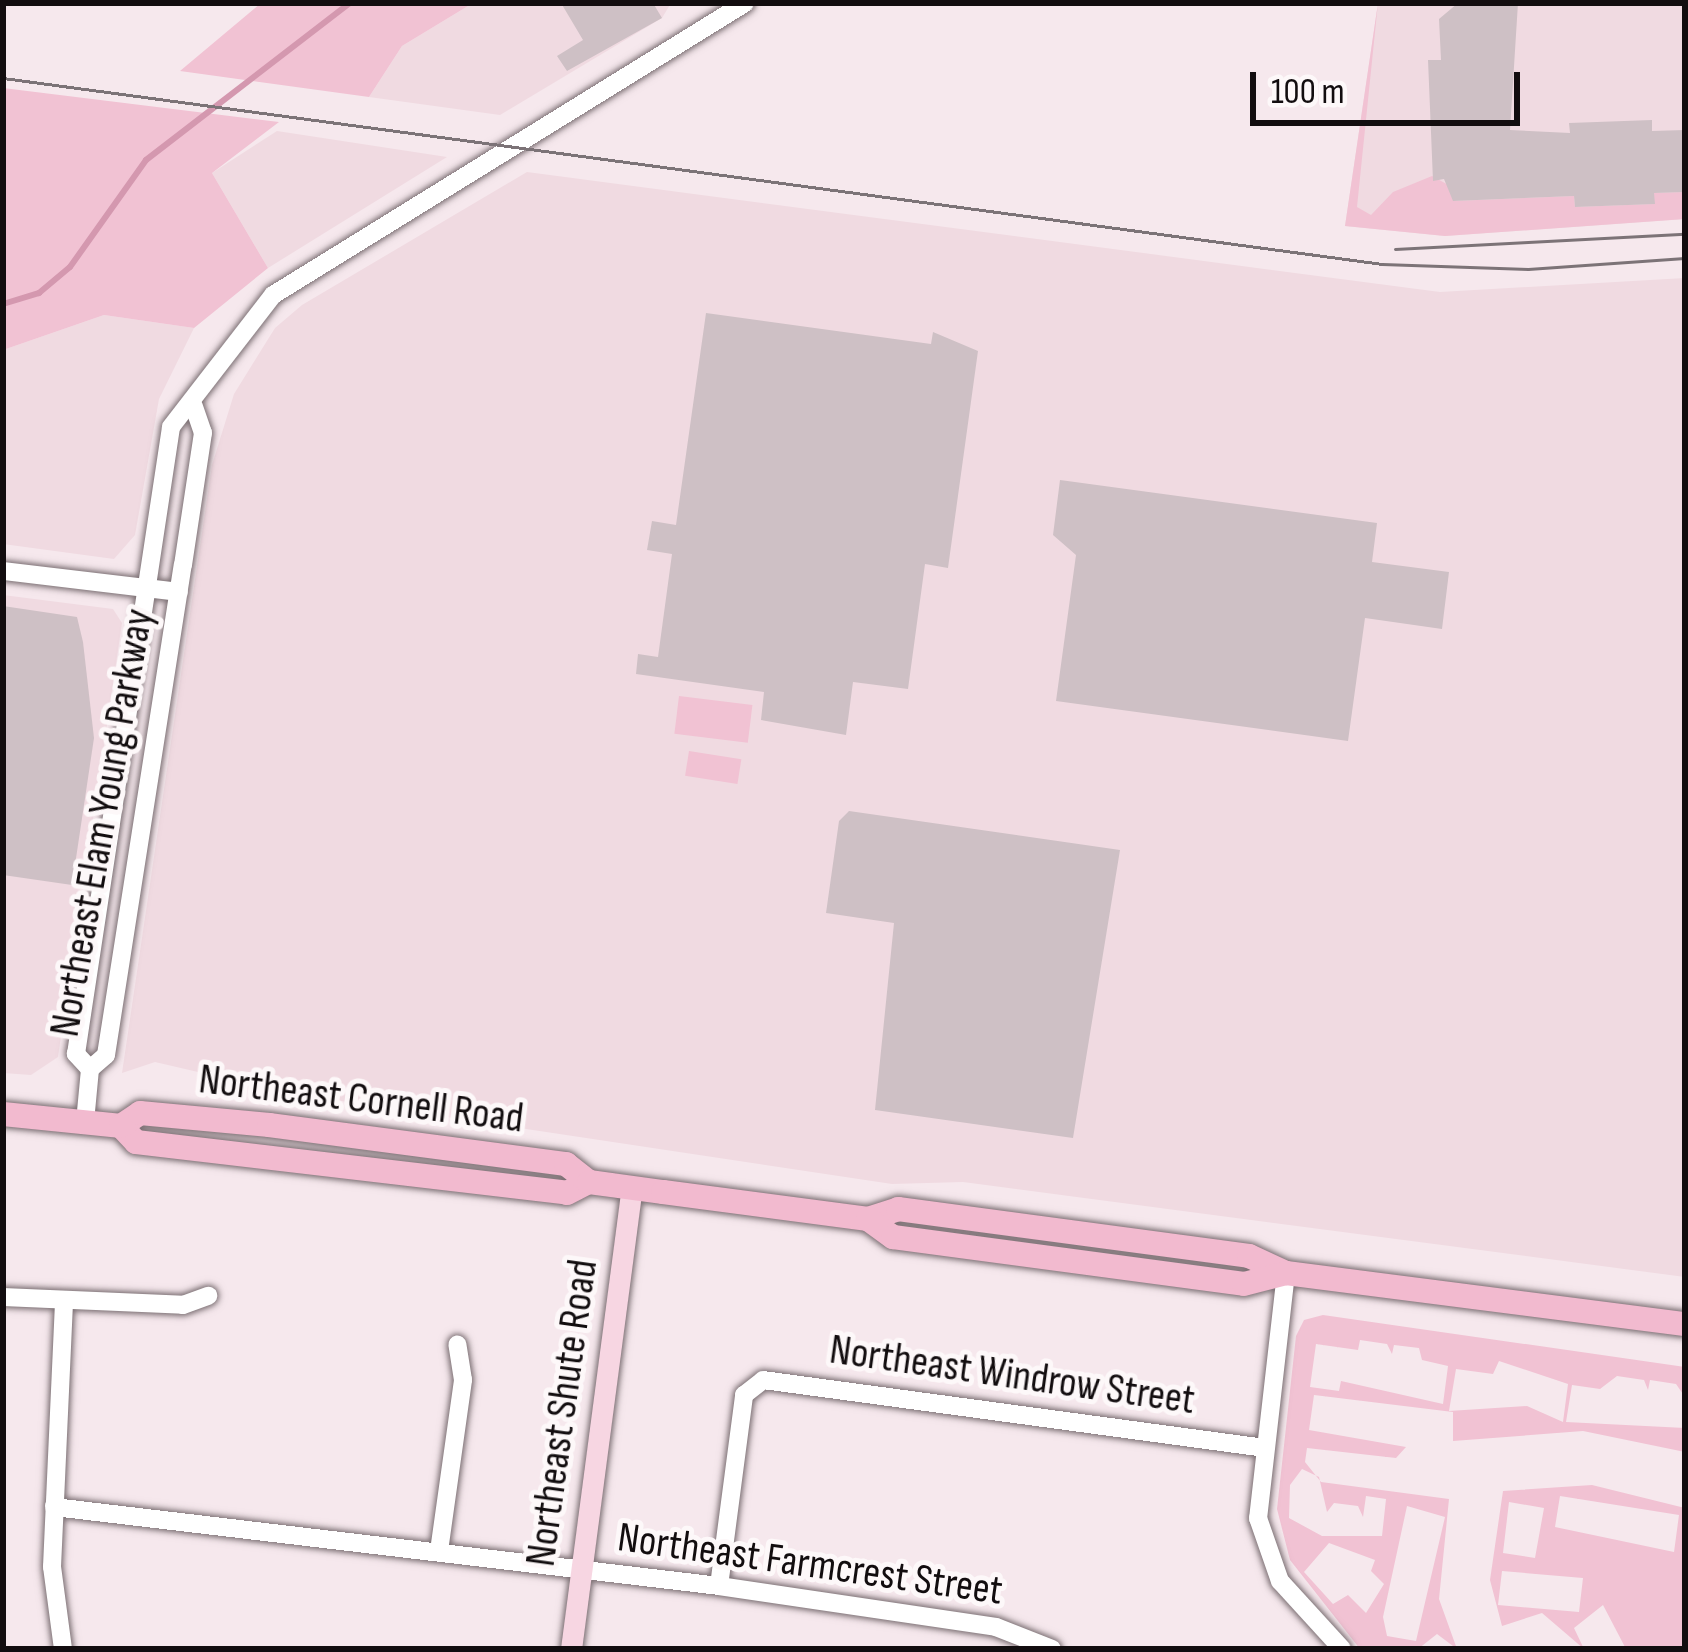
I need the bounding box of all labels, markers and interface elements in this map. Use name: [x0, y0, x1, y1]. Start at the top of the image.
scale bar: [1256, 48, 1526, 122]
text: 100 m: [1271, 71, 1345, 114]
street label: Northeast Elam Young Parkway: [41, 605, 165, 1041]
street label: Northeast Cornell Road: [196, 1055, 526, 1145]
street label: Northeast Shute Road: [517, 1256, 609, 1570]
street label: Northeast Windrow Street: [826, 1325, 1198, 1427]
street label: Northeast Farmcrest Street: [614, 1513, 1006, 1617]

